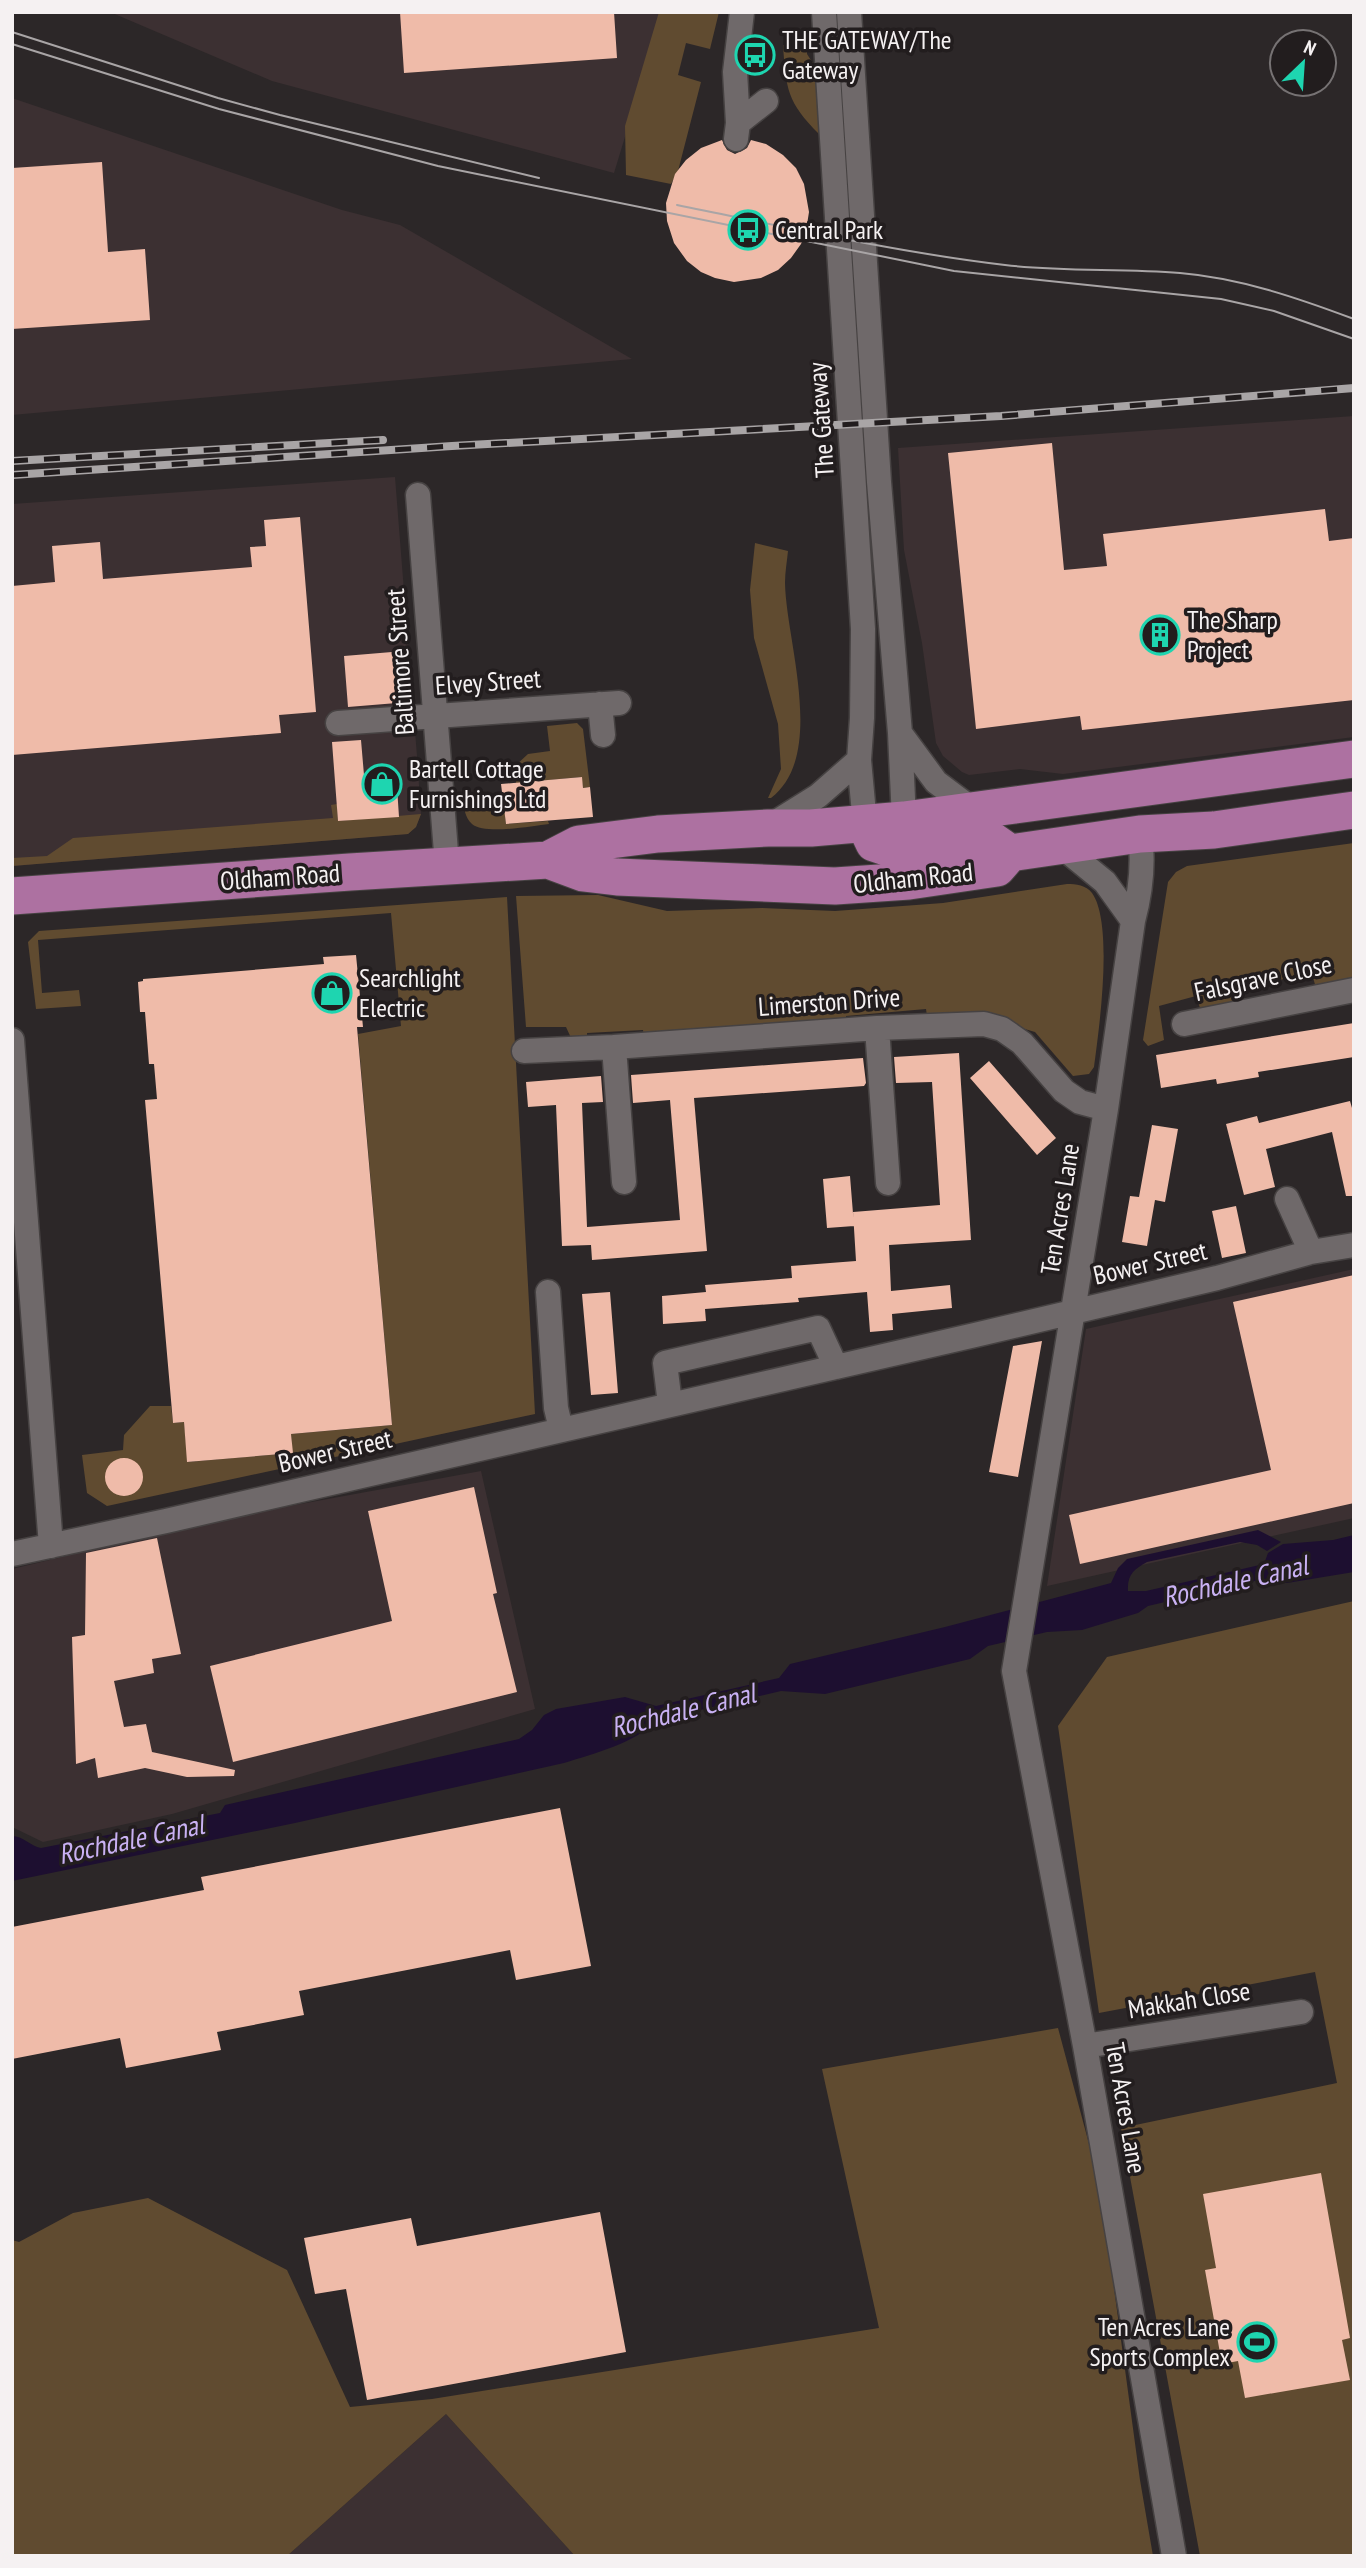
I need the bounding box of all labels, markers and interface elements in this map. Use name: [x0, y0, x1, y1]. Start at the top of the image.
place label: THE GATEWAY/The Gateway: [782, 23, 952, 86]
north arrow: [1268, 28, 1338, 98]
bus stop icon: THE GATEWAY/The Gateway: [734, 34, 776, 76]
text: N: [1300, 35, 1320, 61]
bus stop icon: Central Park: [727, 209, 769, 251]
place label: Central Park: [775, 213, 883, 246]
street label: The Gateway: [800, 361, 841, 479]
street label: Baltimore Street: [378, 588, 421, 736]
place label: The Sharp Project: [1187, 603, 1278, 666]
building icon: The Sharp Project: [1139, 614, 1181, 656]
street label: Elvey Street: [434, 661, 542, 702]
place label: Bartell Cottage Furnishings Ltd: [409, 752, 546, 815]
shop icon: Bartell Cottage Furnishings Ltd: [361, 763, 403, 805]
street label: Oldham Road: [851, 855, 974, 900]
street label: Oldham Road: [219, 856, 341, 897]
street label: Falsgrave Close: [1191, 947, 1335, 1008]
place label: Searchlight Electric: [359, 961, 461, 1024]
shop icon: Searchlight Electric: [311, 972, 353, 1014]
street label: Limerston Drive: [757, 980, 901, 1023]
street label: Ten Acres Lane: [1033, 1141, 1086, 1277]
street label: Bower Street: [1090, 1233, 1210, 1292]
street label: Bower Street: [275, 1421, 395, 1480]
water label: Rochdale Canal: [1159, 1545, 1313, 1615]
water label: Rochdale Canal: [607, 1673, 761, 1745]
water label: Rochdale Canal: [55, 1805, 209, 1872]
street label: Makkah Close: [1125, 1974, 1252, 2025]
street label: Ten Acres Lane: [1099, 2040, 1154, 2176]
place label: Ten Acres Lane Sports Complex: [1089, 2310, 1230, 2373]
sports icon: Ten Acres Lane Sports Complex: [1236, 2321, 1278, 2363]

